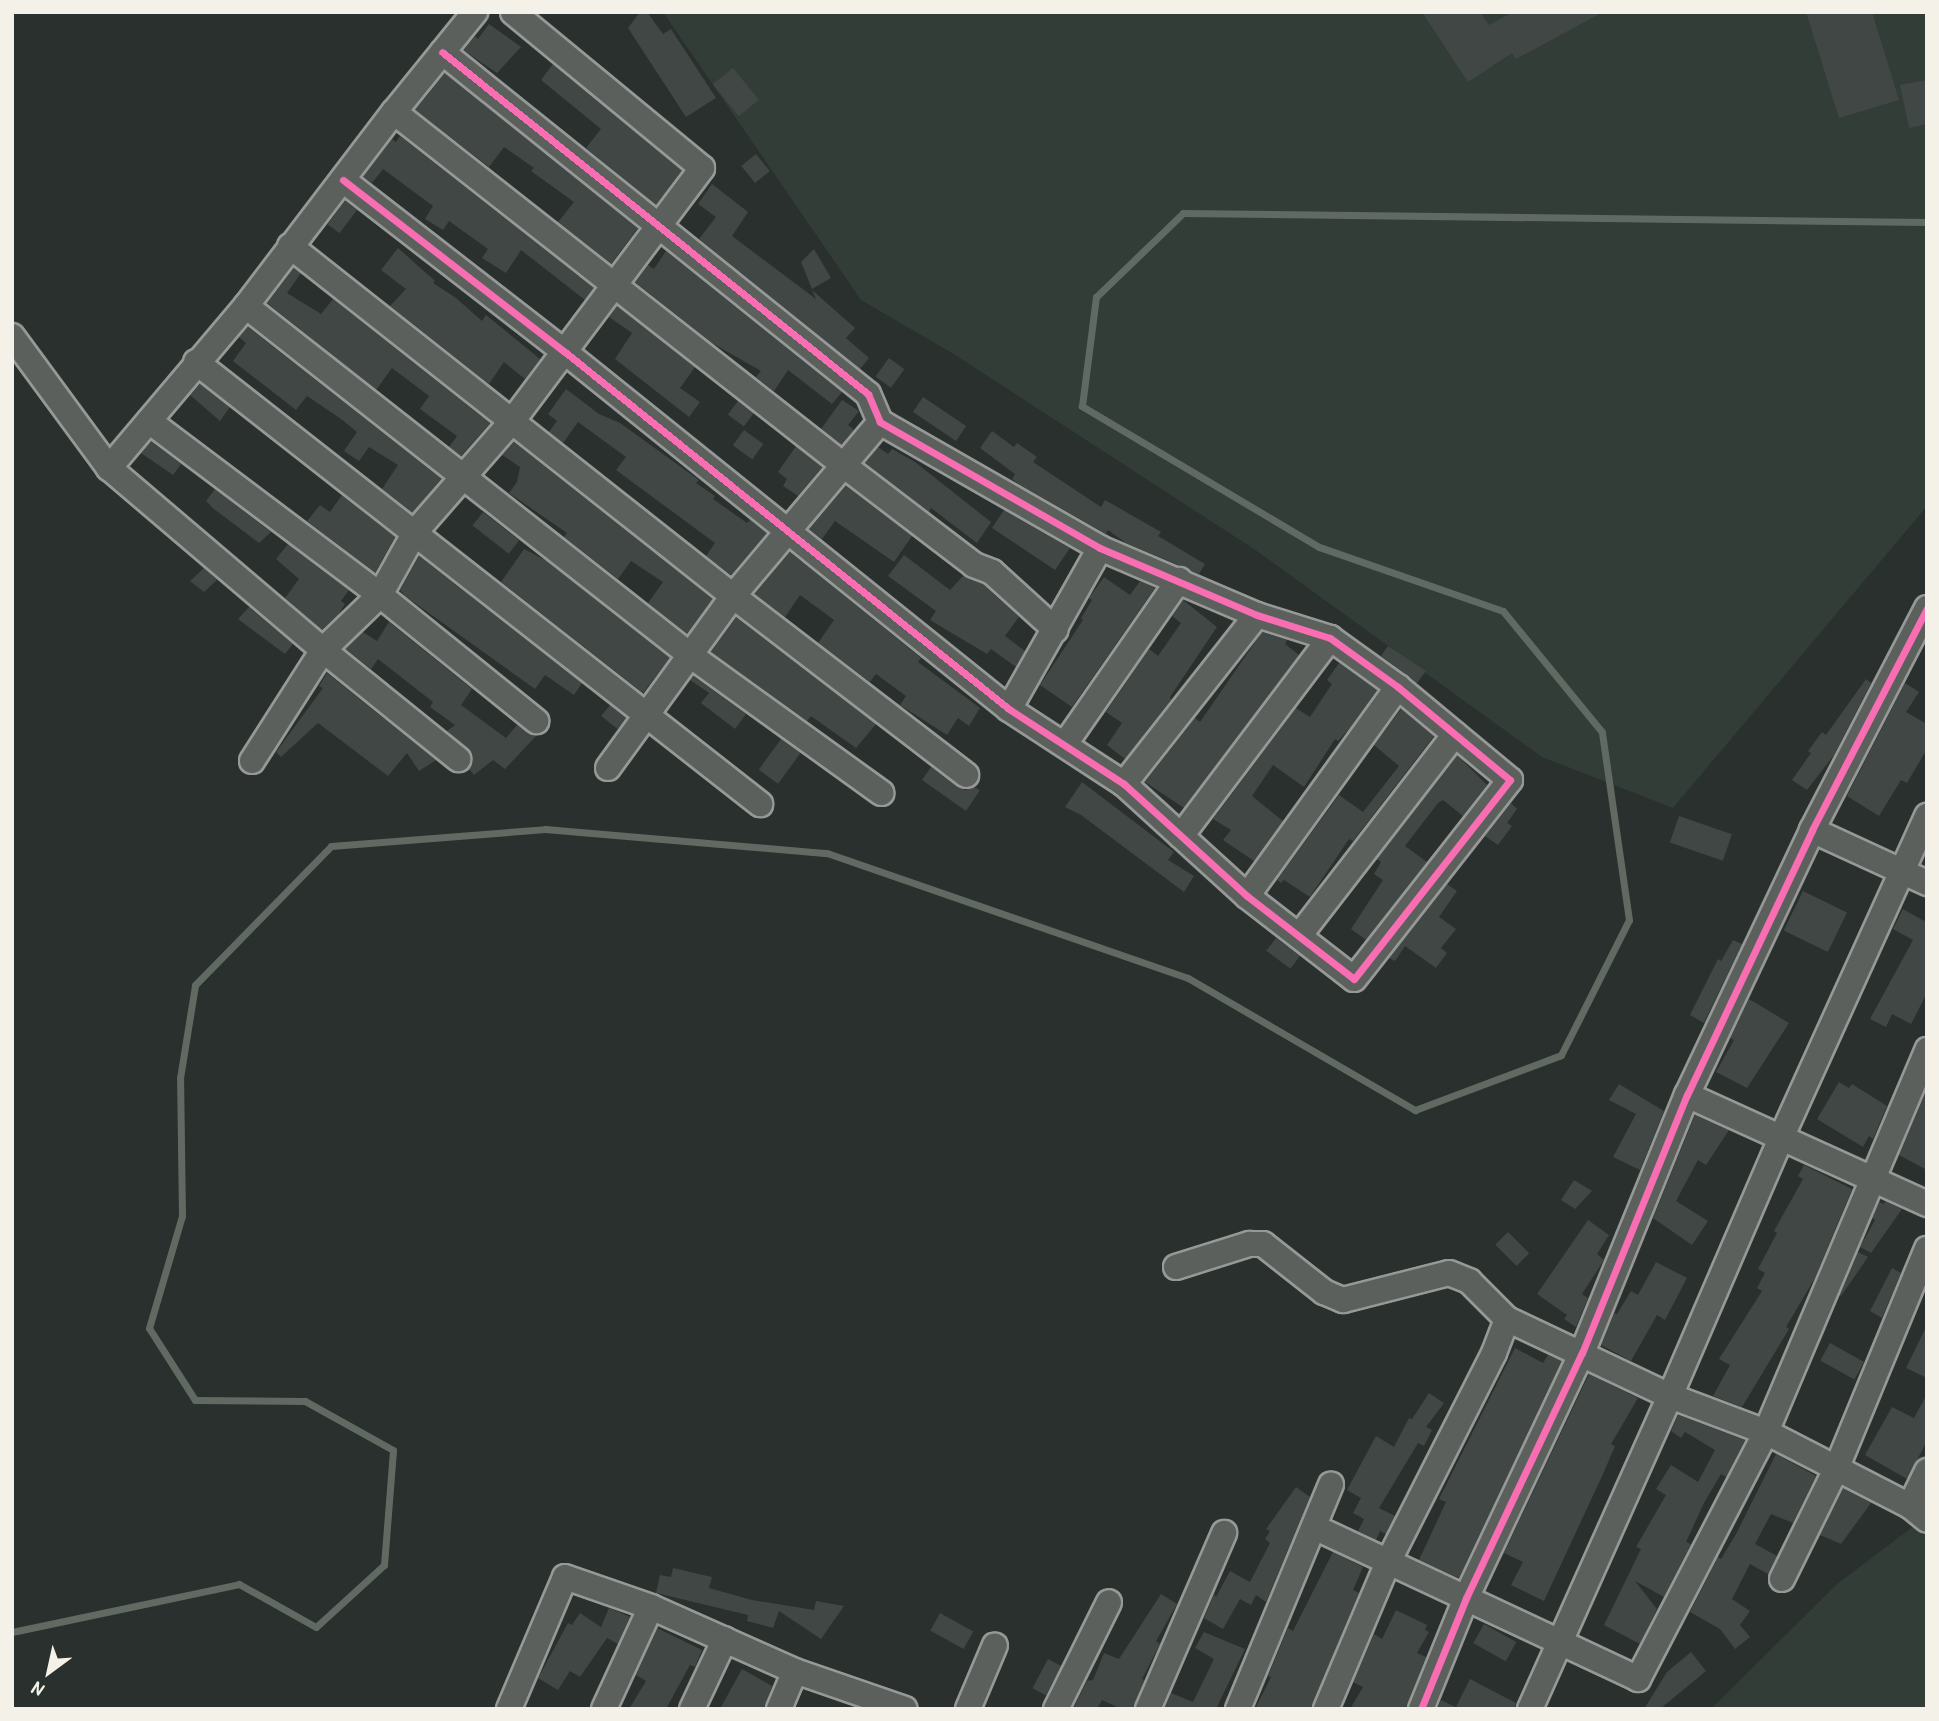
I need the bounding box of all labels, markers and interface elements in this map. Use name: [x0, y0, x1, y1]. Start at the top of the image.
north arrow: [14, 1637, 84, 1707]
text: N: [26, 1676, 49, 1703]

